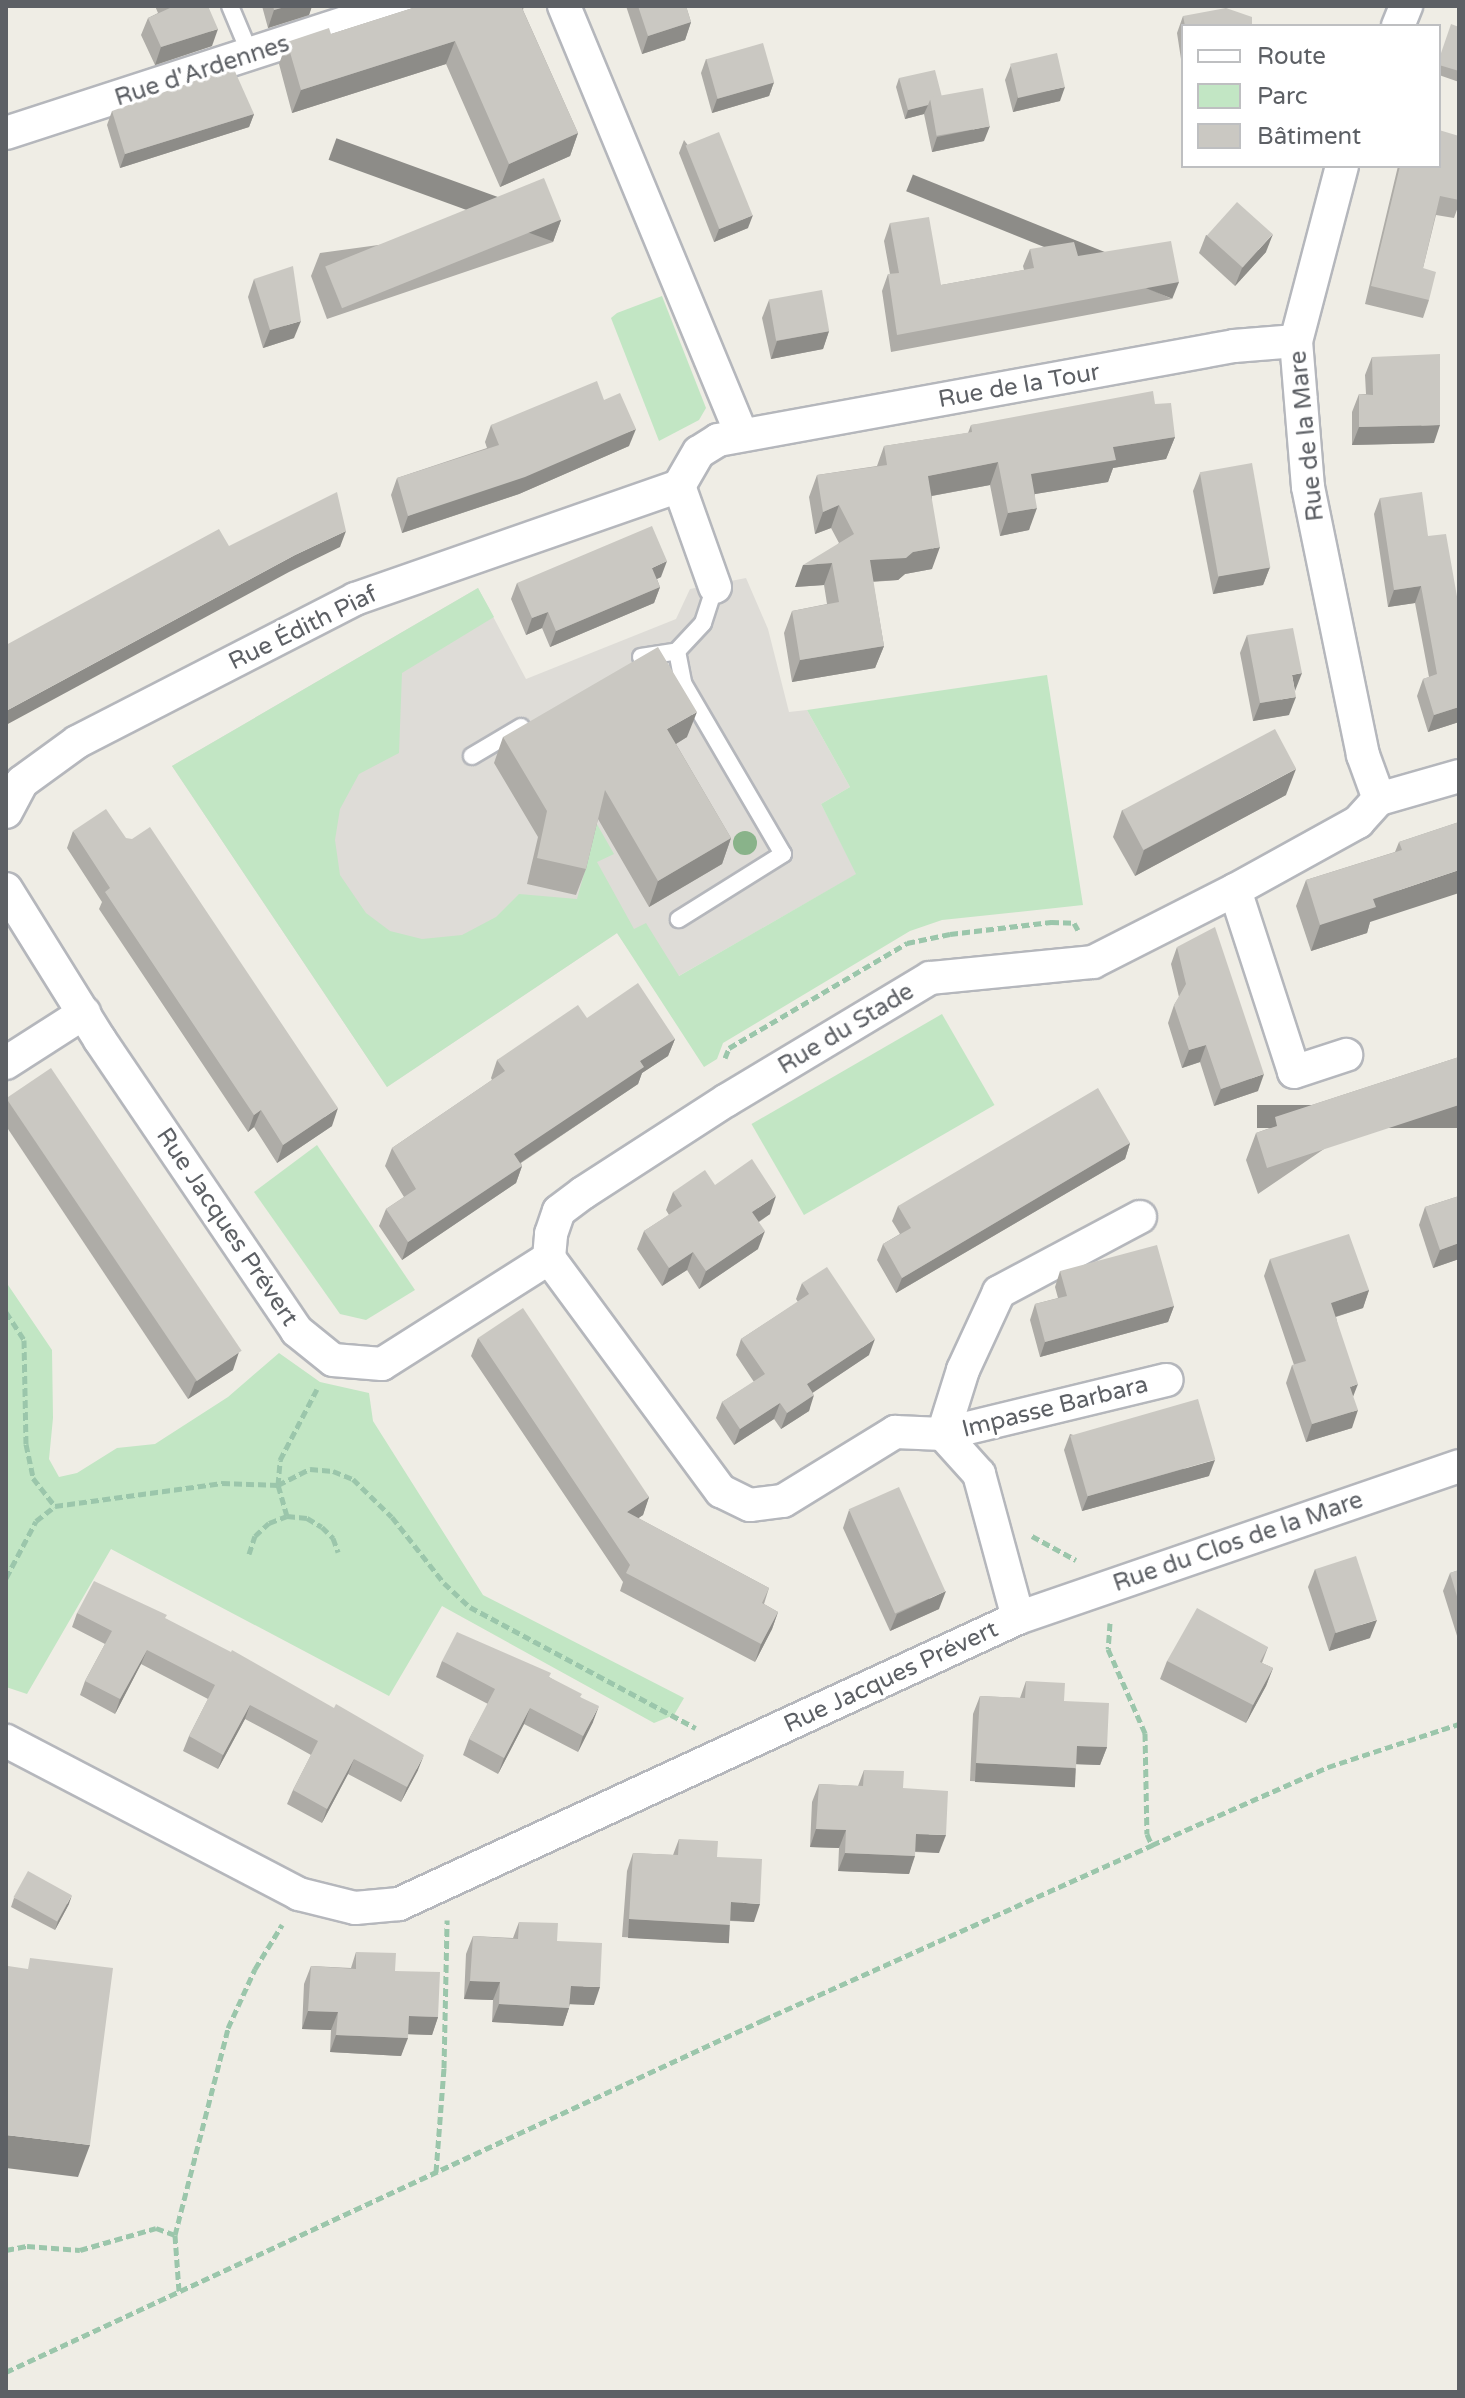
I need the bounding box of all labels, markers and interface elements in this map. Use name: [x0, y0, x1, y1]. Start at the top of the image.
legend: [1181, 24, 1441, 168]
street label: Rue d'Ardennes: [111, 29, 293, 113]
text: Route: [1257, 42, 1326, 71]
text: Parc: [1257, 82, 1308, 111]
text: Bâtiment: [1257, 122, 1361, 151]
street label: Rue de la Mare: [1284, 349, 1330, 523]
street label: Rue de la Tour: [936, 358, 1102, 414]
street label: Rue Édith Piaf: [224, 580, 382, 676]
street label: Rue du Stade: [773, 977, 919, 1081]
street label: Rue Jacques Prévert: [150, 1122, 304, 1332]
street label: Impasse Barbara: [959, 1370, 1151, 1444]
street label: Rue du Clos de la Mare: [1109, 1486, 1367, 1598]
street label: Rue Jacques Prévert: [779, 1615, 1003, 1739]

